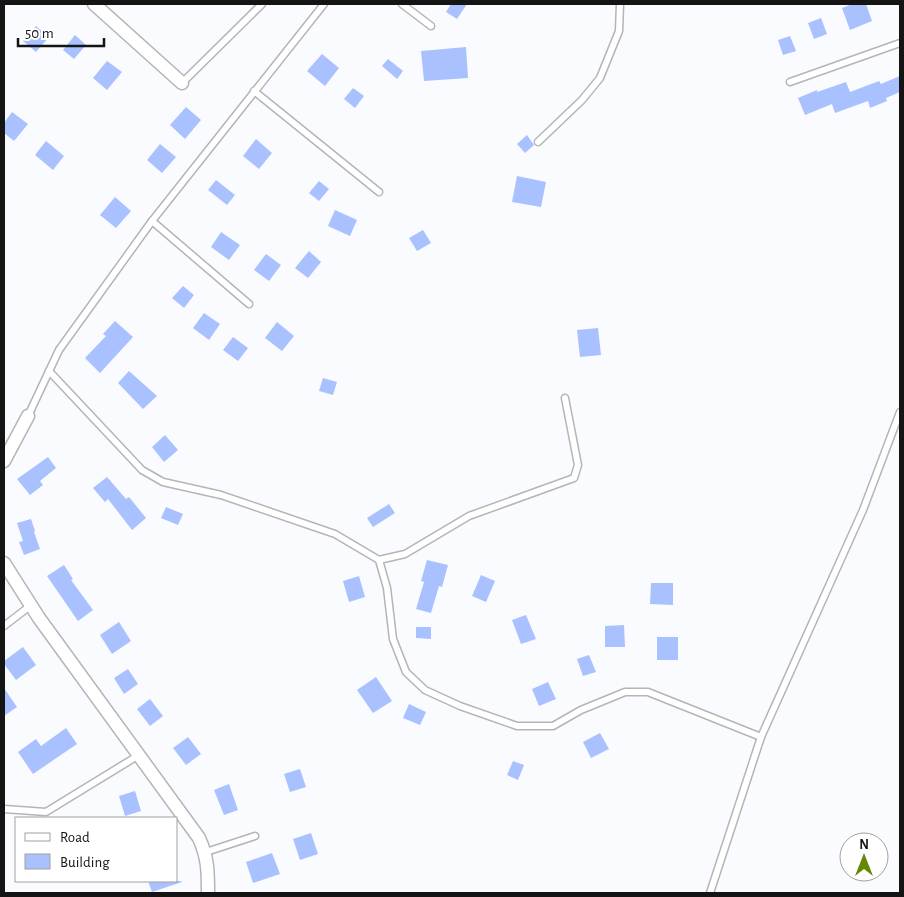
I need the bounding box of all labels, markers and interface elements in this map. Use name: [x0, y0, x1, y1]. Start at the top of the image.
scale bar: [18, 15, 104, 47]
text: 50 m: [25, 26, 54, 41]
legend: [15, 817, 178, 882]
text: Road: [60, 830, 90, 845]
north arrow: [839, 832, 889, 882]
text: N: [859, 838, 869, 852]
text: Building: [60, 855, 110, 870]

